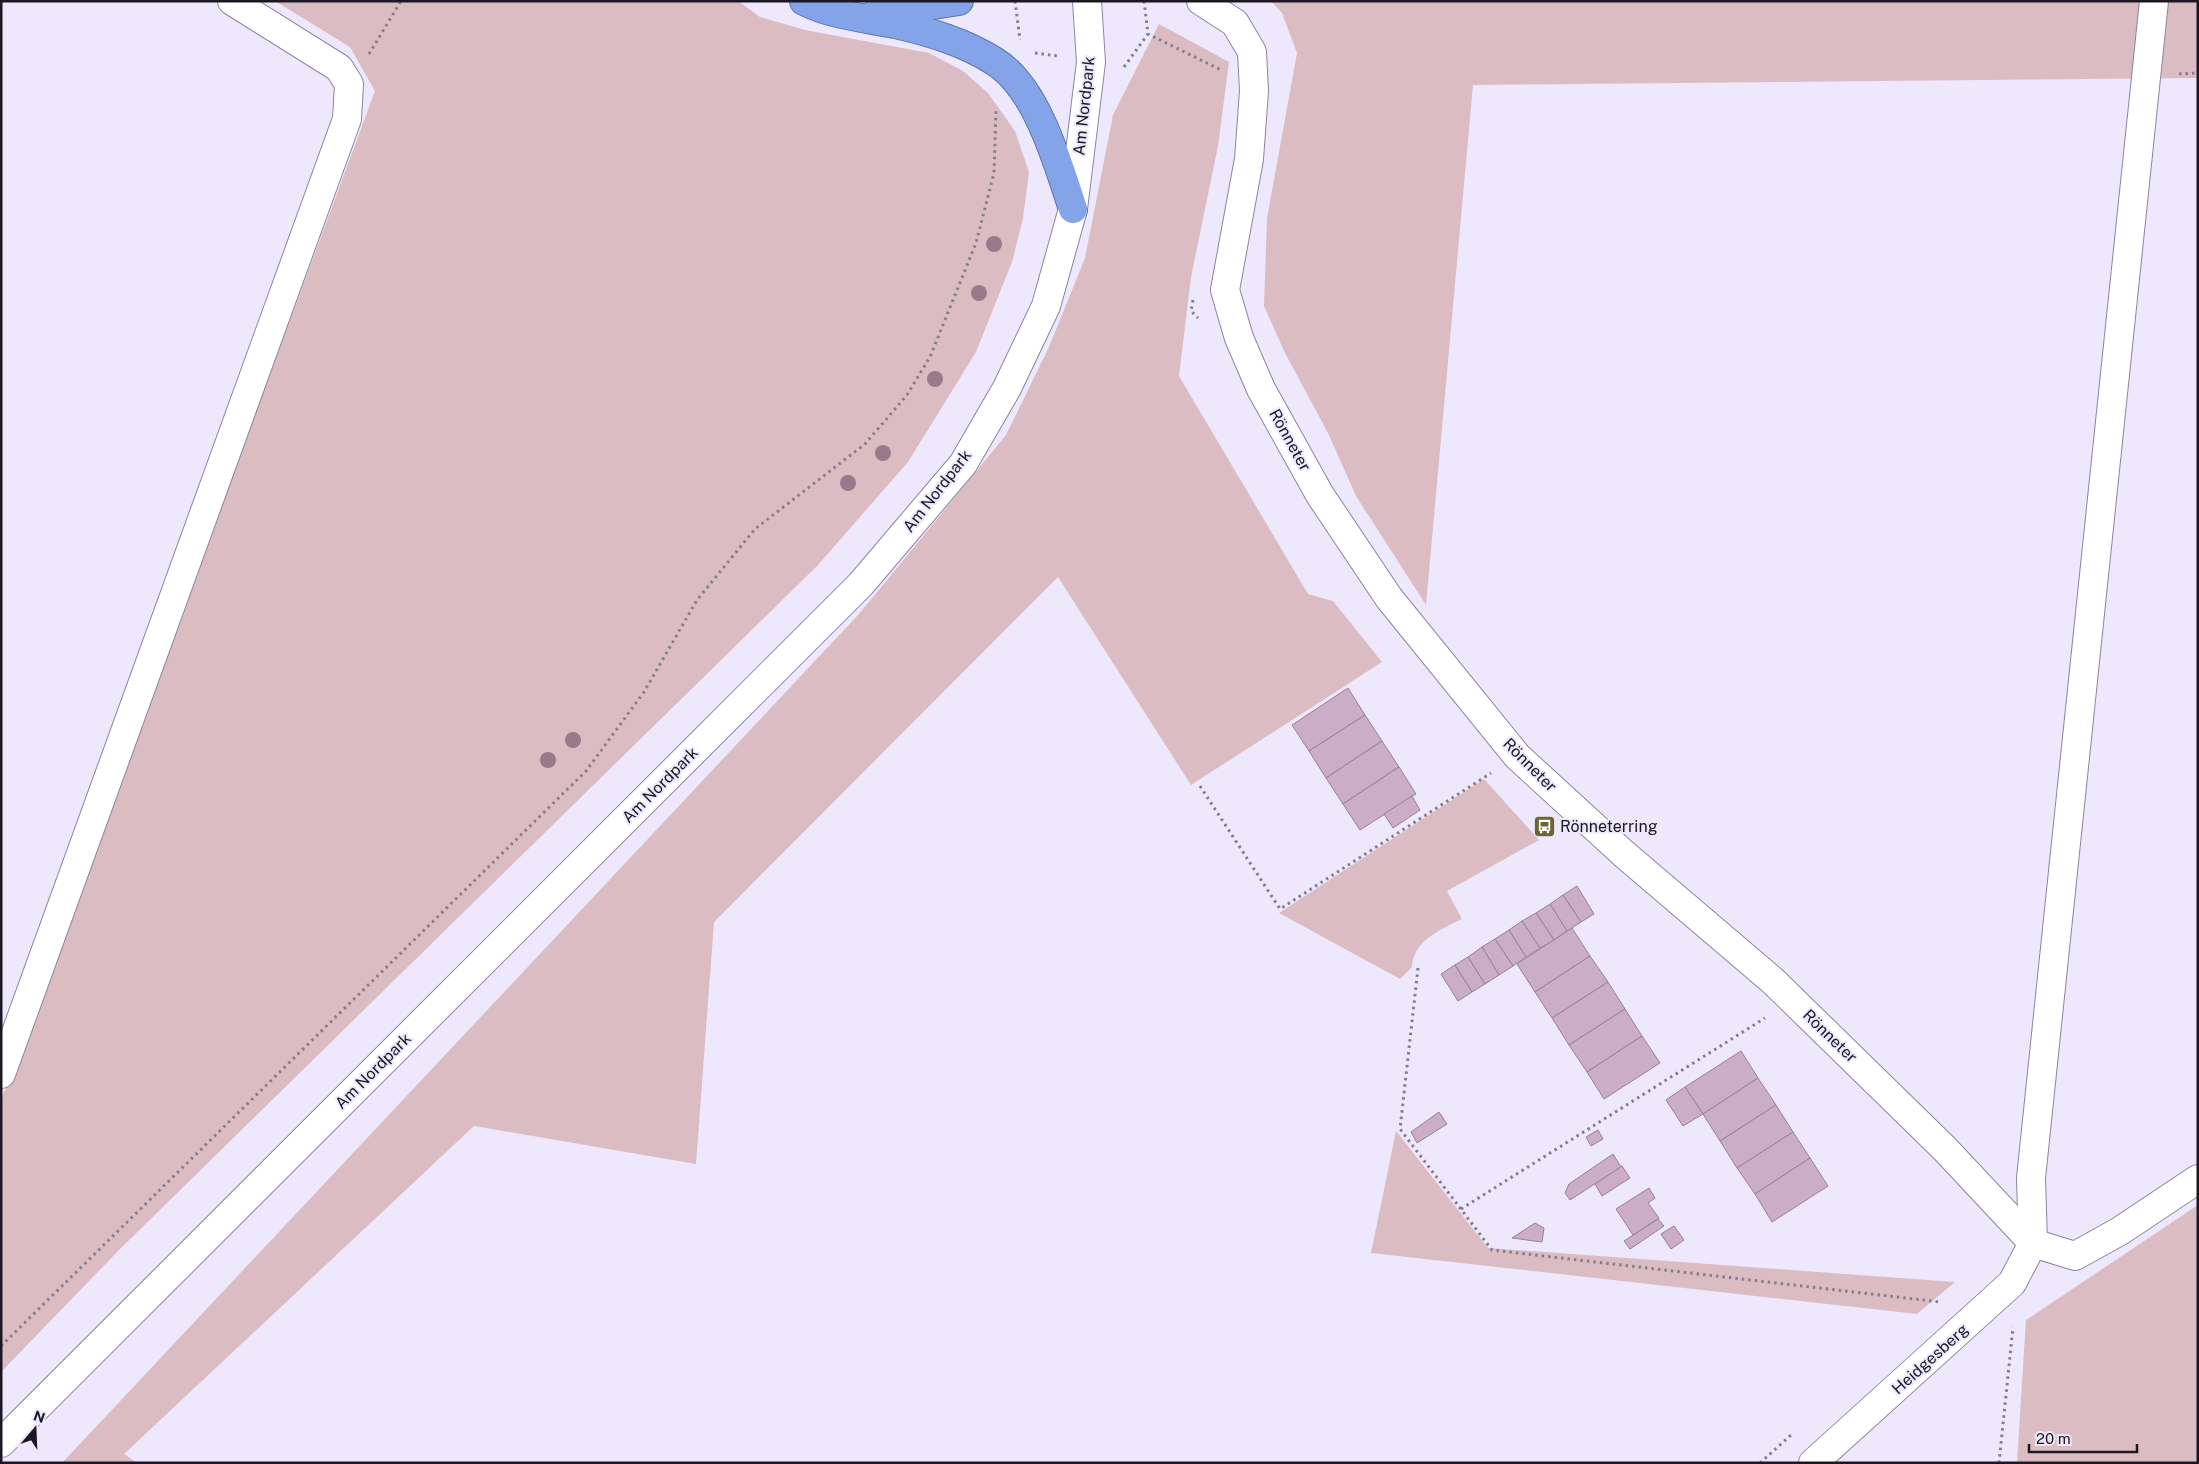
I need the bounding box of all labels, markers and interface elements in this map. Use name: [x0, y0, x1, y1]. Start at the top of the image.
street label: Am Nordpark: [1069, 56, 1099, 156]
street label: Rönneter: [1265, 406, 1315, 474]
street label: Am Nordpark: [899, 446, 975, 536]
street label: Rönneter: [1499, 734, 1561, 796]
street label: Am Nordpark: [618, 743, 702, 827]
bus stop icon: Rönneterring: [1532, 814, 1556, 838]
place label: Rönneterring: [1560, 817, 1658, 836]
street label: Rönneter: [1799, 1006, 1861, 1066]
street label: Am Nordpark: [331, 1029, 415, 1113]
street label: Heidgesberg: [1888, 1320, 1972, 1398]
north arrow: [10, 1404, 60, 1454]
text: N: [31, 1407, 47, 1426]
scale bar: [2029, 1422, 2136, 1454]
text: 20 m: [2036, 1430, 2071, 1447]

